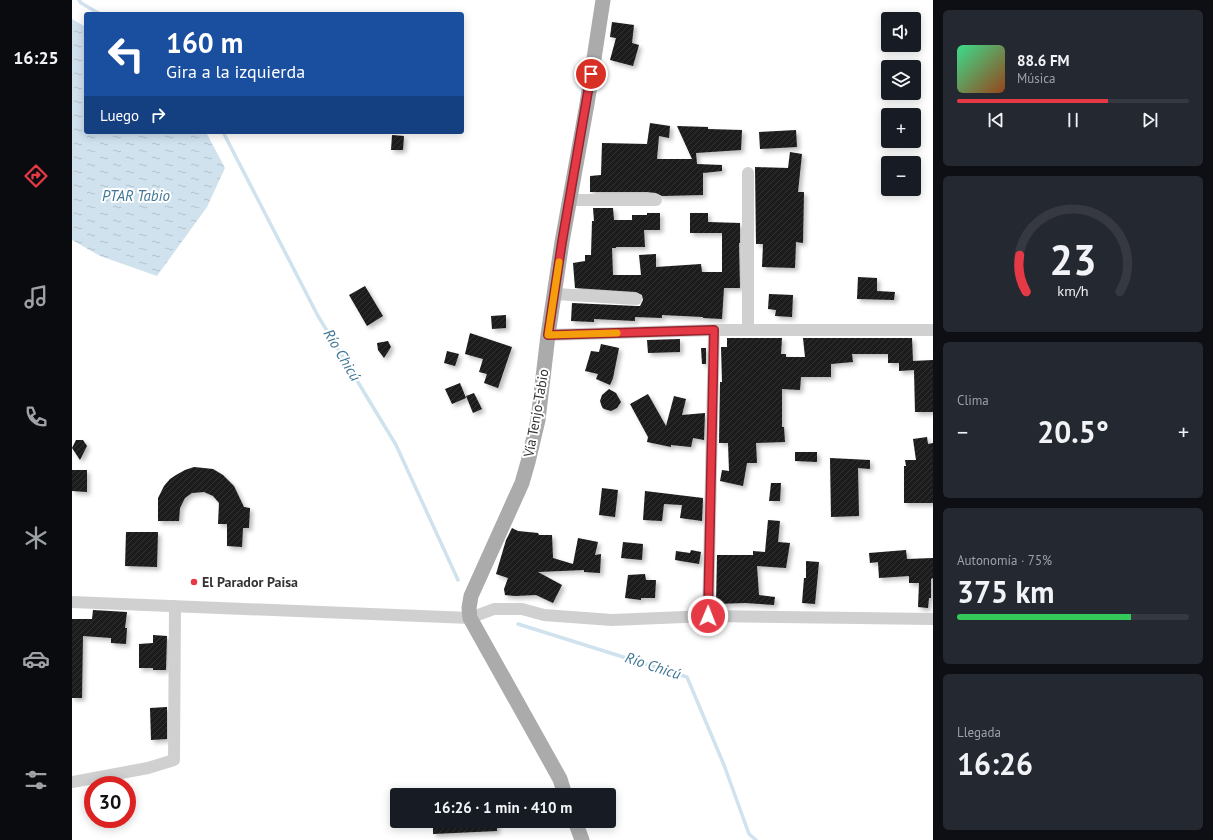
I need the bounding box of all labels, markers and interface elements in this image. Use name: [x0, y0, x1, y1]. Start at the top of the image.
map controls: [881, 12, 921, 196]
button: sound: [881, 12, 921, 52]
text: 160 m: [166, 24, 243, 61]
icon: left: [100, 28, 152, 80]
text: 16:25: [13, 46, 59, 69]
text: 88.6 FM: [1017, 51, 1070, 70]
pin: [574, 57, 608, 91]
text: Gira a la izquierda: [166, 60, 305, 83]
button: layers: [881, 60, 921, 100]
icon: arrive: [580, 63, 602, 85]
text: Música: [1017, 70, 1056, 87]
icon: right: [147, 104, 169, 126]
text: Luego: [100, 106, 139, 125]
button: +: [881, 108, 921, 148]
icon: previous: [985, 109, 1007, 131]
icon: pause: [1062, 109, 1084, 131]
icon: next: [1139, 109, 1161, 131]
button: −: [881, 156, 921, 196]
icon: directions: [22, 162, 50, 190]
water label: PTAR Tabio: [102, 186, 170, 205]
text: 23: [1049, 233, 1097, 286]
text: km/h: [1057, 281, 1089, 300]
icon: music: [22, 283, 50, 311]
water label: Río Chicú: [319, 325, 366, 385]
street label: Vía Tenjo-Tabio: [519, 367, 553, 459]
text: Clima: [957, 392, 989, 409]
icon: phone: [22, 403, 50, 431]
text: 20.5°: [1037, 412, 1109, 451]
text: −: [957, 418, 968, 446]
text: +: [1178, 418, 1189, 446]
icon: climate: [22, 524, 50, 552]
text: Autonomía · 75%: [957, 552, 1052, 569]
text: 375 km: [957, 572, 1055, 611]
place label: El Parador Paisa: [202, 573, 298, 591]
marker: El Parador Paisa: [189, 577, 199, 587]
position arrow: [687, 595, 729, 637]
icon: car: [22, 645, 50, 673]
water label: Río Chicú: [623, 648, 684, 684]
text: Llegada: [957, 724, 1001, 741]
text: 16:26: [957, 744, 1033, 783]
icon: filters: [22, 766, 50, 794]
speed limit sign: 30: [84, 776, 136, 828]
text: 16:26 · 1 min · 410 m: [434, 798, 572, 817]

